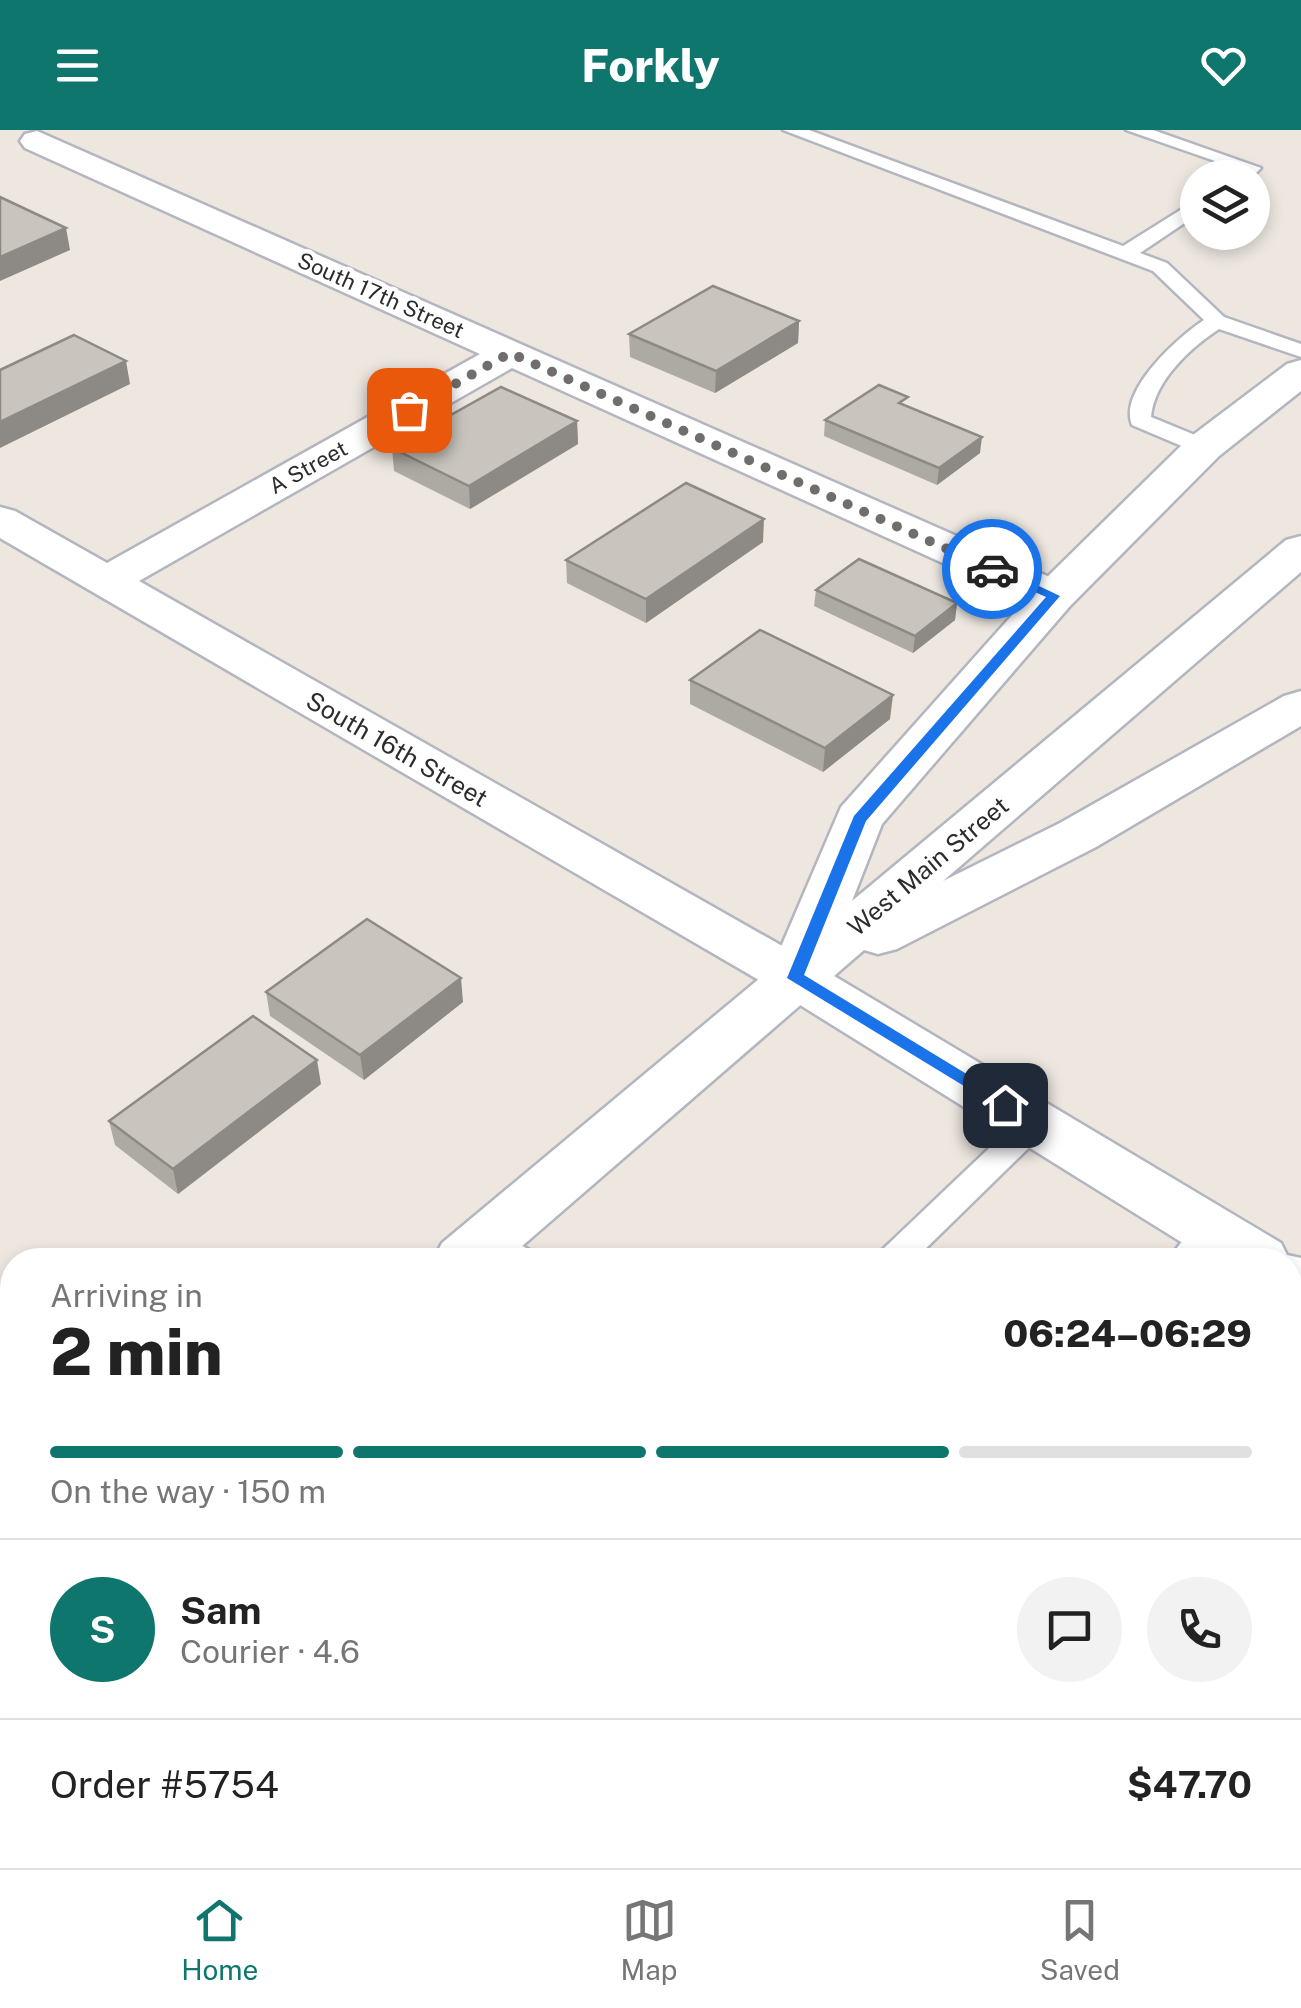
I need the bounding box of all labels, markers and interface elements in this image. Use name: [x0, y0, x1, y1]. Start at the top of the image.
icon: menu: [50, 38, 105, 93]
icon: heart: [1196, 38, 1251, 93]
text: Forkly: [581, 39, 720, 92]
map controls: [1180, 160, 1270, 250]
button: layers: [1180, 160, 1270, 250]
street label: South 17th Street: [294, 247, 468, 343]
pin: [367, 368, 452, 453]
icon: bag: [382, 383, 437, 438]
street label: A Street: [264, 435, 352, 499]
courier: [942, 519, 1042, 619]
icon: car: [965, 542, 1020, 597]
street label: South 16th Street: [301, 685, 493, 813]
street label: West Main Street: [841, 790, 1015, 942]
pin: [963, 1063, 1048, 1148]
icon: home: [978, 1078, 1033, 1133]
text: Arriving in: [50, 1277, 203, 1314]
text: 06:24–06:29: [1003, 1311, 1252, 1356]
text: 2 min: [50, 1313, 223, 1390]
text: On the way · 150 m: [50, 1473, 326, 1510]
button: chat: [1017, 1577, 1122, 1682]
button: phone: [1147, 1577, 1252, 1682]
text: Sam: [180, 1588, 262, 1633]
text: S: [89, 1607, 116, 1652]
text: Courier · 4.6: [180, 1633, 360, 1670]
text: Order #5754: [50, 1762, 279, 1807]
text: $47.70: [1127, 1762, 1252, 1807]
tab: Home: [181, 1893, 258, 1986]
tab: Map: [621, 1893, 677, 1986]
tab: Saved: [1040, 1893, 1120, 1986]

